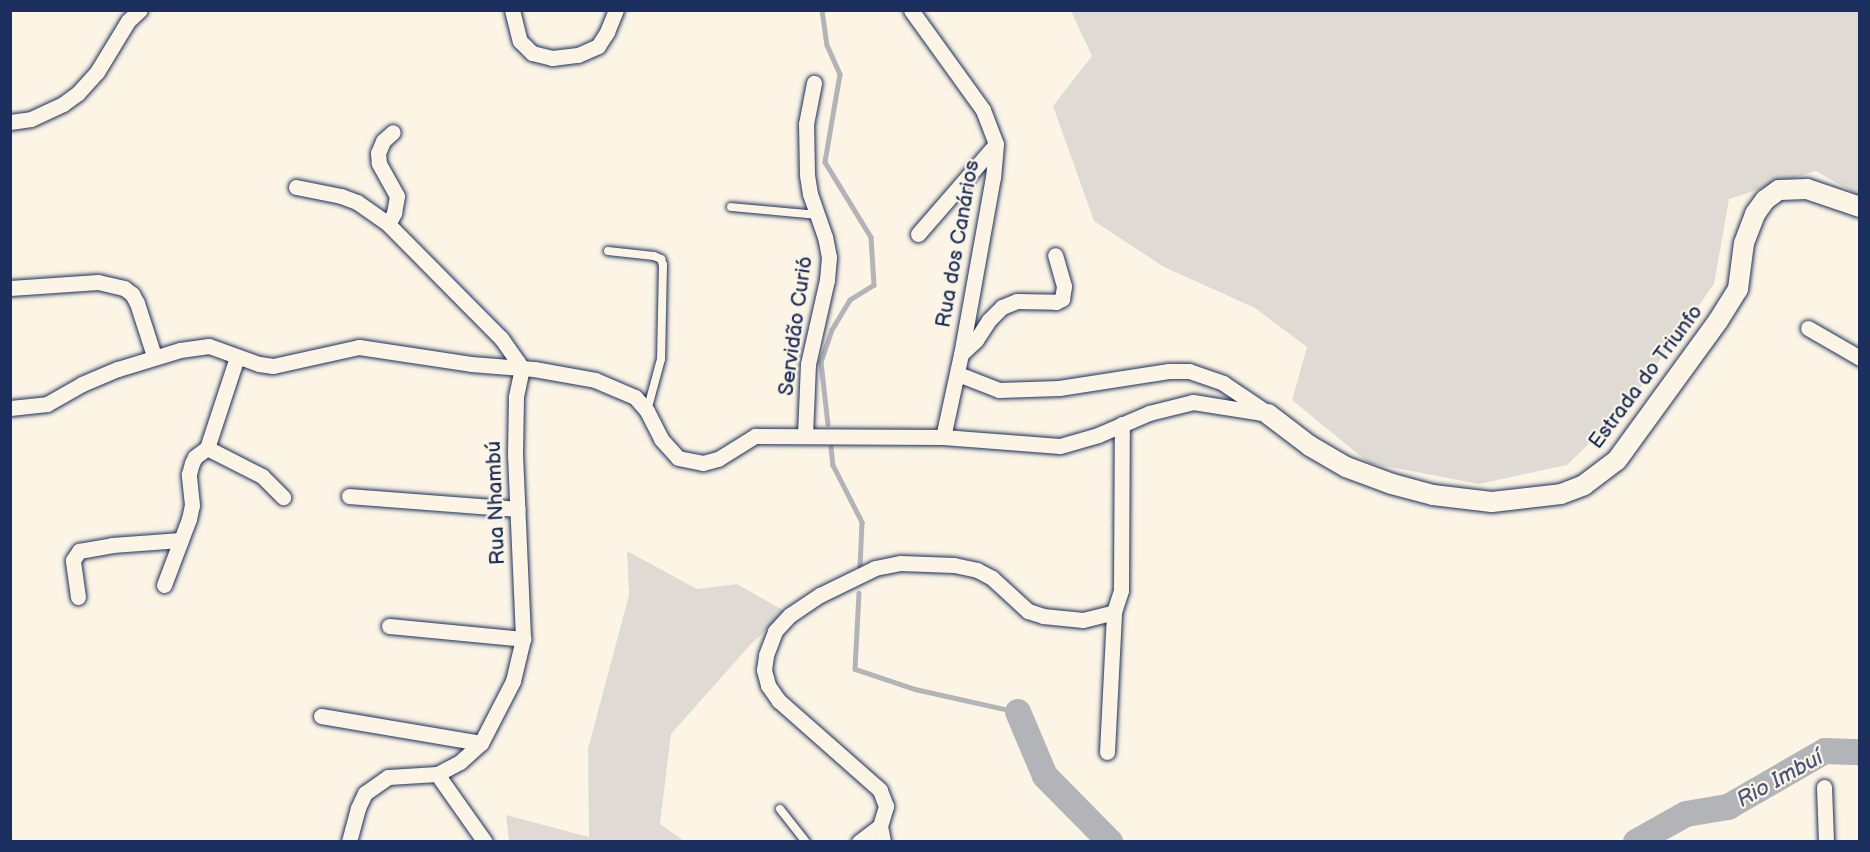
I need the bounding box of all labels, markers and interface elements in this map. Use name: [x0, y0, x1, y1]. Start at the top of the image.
street label: Rua dos Canários: [931, 158, 985, 330]
street label: Servidão Curió: [774, 255, 818, 397]
street label: Estrada do Triunfo: [1583, 300, 1709, 454]
street label: Rua Nhambú: [481, 441, 511, 565]
water label: Rio Imbuí: [1732, 745, 1828, 813]

